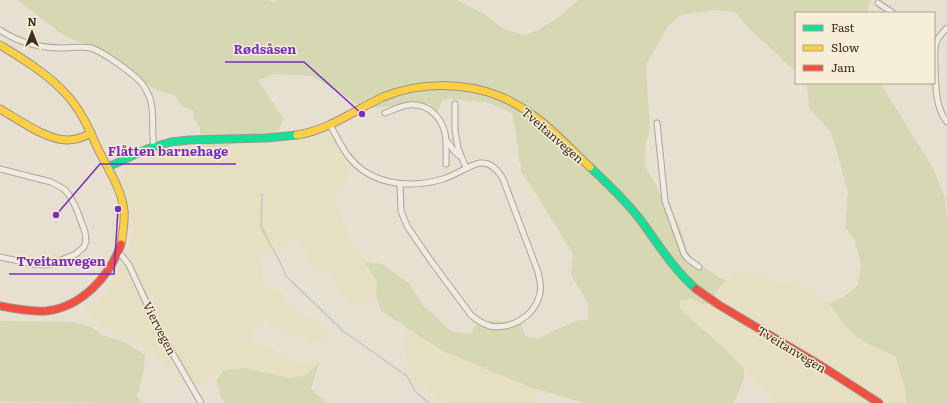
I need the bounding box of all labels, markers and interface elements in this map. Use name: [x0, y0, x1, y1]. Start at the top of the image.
north arrow: [12, 12, 52, 52]
legend: [795, 12, 935, 84]
text: N: [27, 13, 37, 29]
text: Fast: [831, 18, 855, 36]
callout: Rødsåsen: [225, 37, 304, 62]
text: Slow: [831, 38, 860, 56]
text: Rødsåsen: [234, 39, 296, 58]
text: Jam: [831, 58, 856, 76]
street label: Tveitanvegen: [518, 103, 588, 167]
callout: Flåtten barnehage: [100, 139, 236, 164]
text: Flåtten barnehage: [108, 141, 228, 160]
callout: Tveitanvegen: [9, 249, 114, 274]
text: Tveitanvegen: [16, 251, 106, 270]
street label: Viervegen: [139, 298, 181, 358]
street label: Tveitanvegen: [754, 321, 830, 377]

